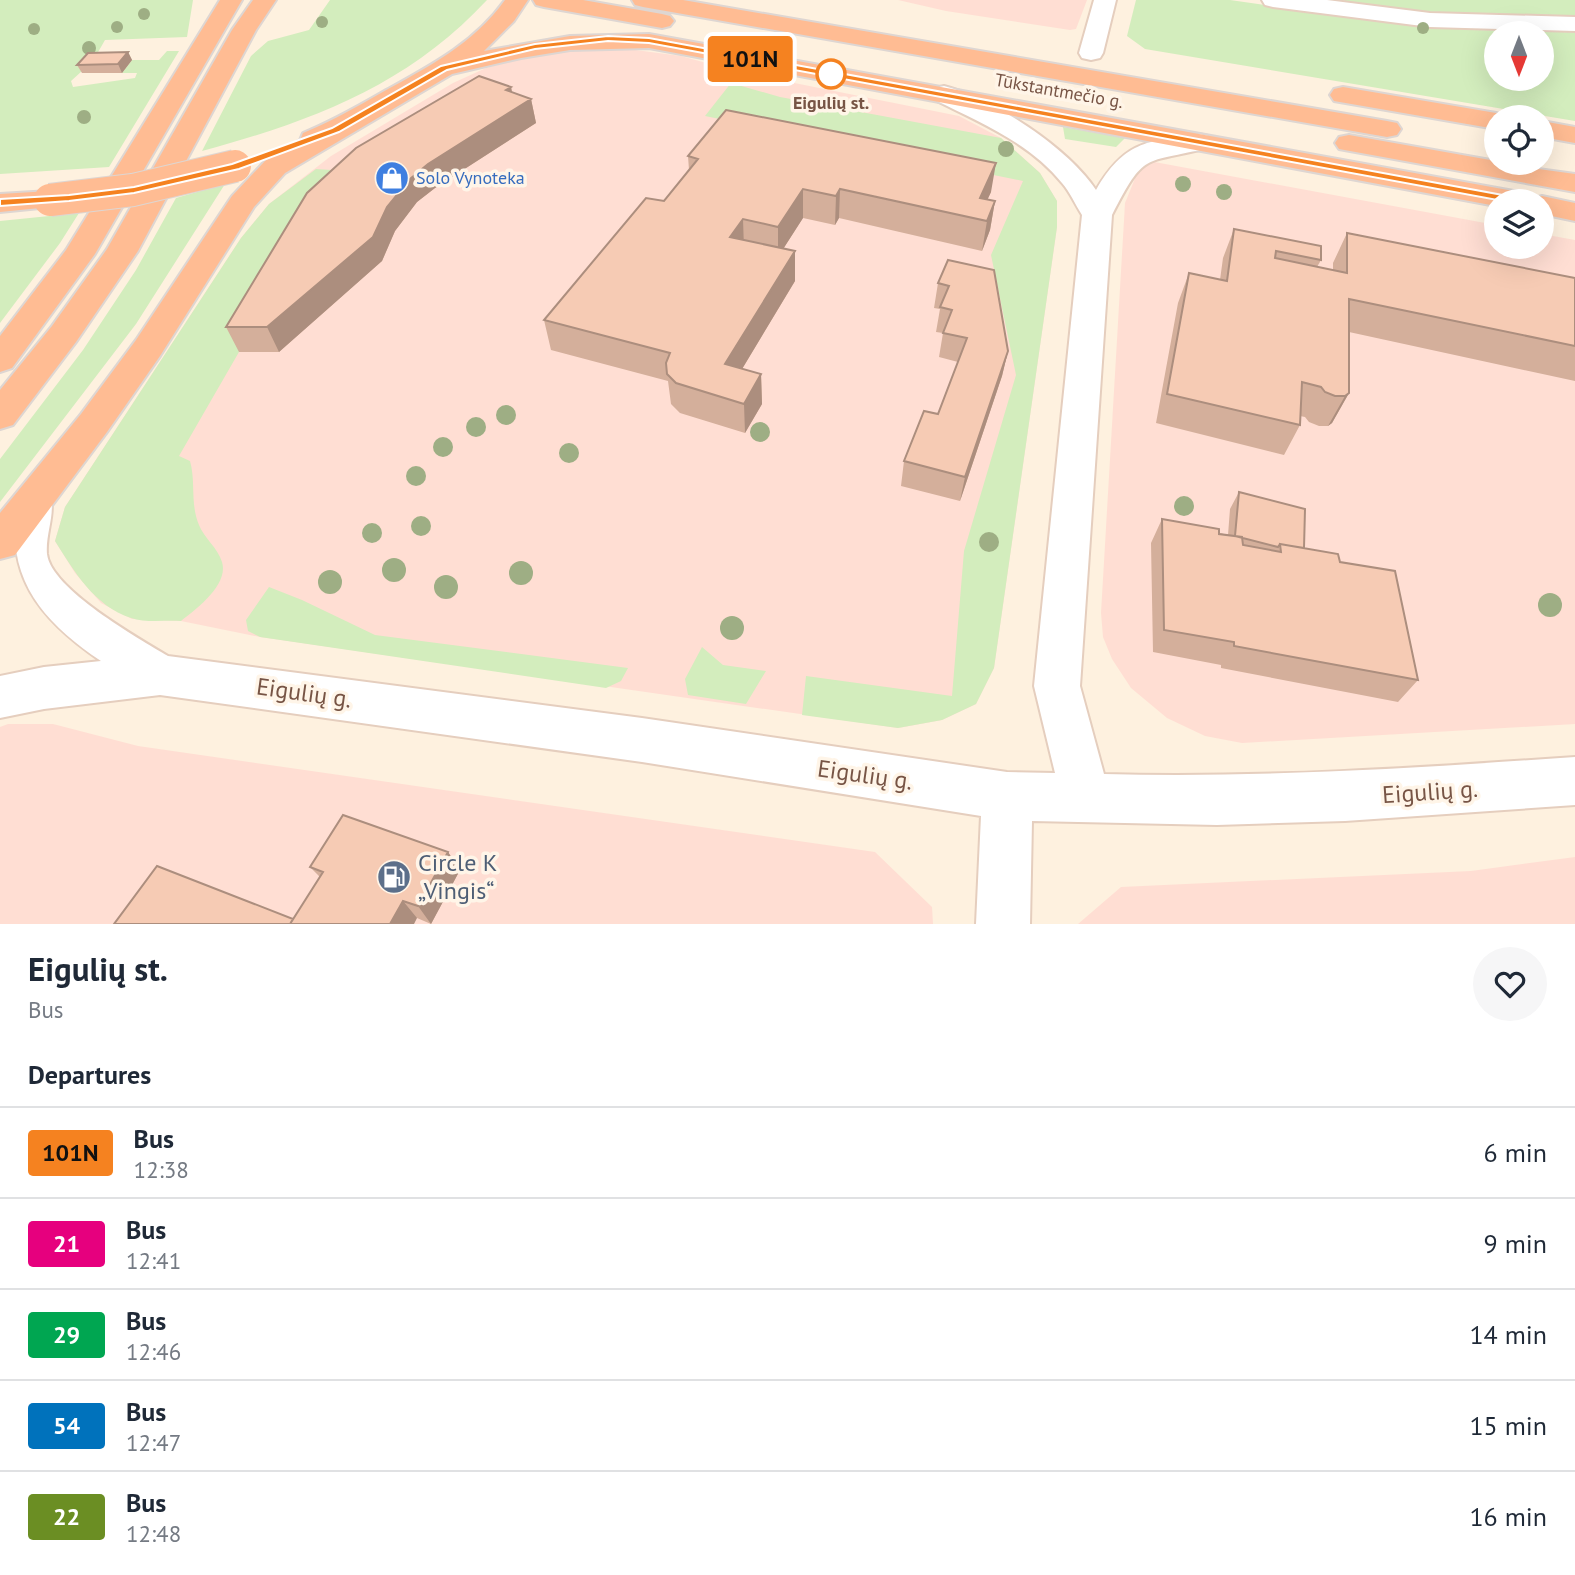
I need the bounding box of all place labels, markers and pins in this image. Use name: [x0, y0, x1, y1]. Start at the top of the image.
marker: Eigulių st.: [816, 59, 846, 89]
place label: Eigulių st.: [793, 91, 869, 114]
shop icon: Solo Vynoteka: [373, 159, 411, 197]
place label: Solo Vynoteka: [416, 166, 525, 189]
place label: Circle K „Vingis“: [418, 847, 497, 906]
fuel station icon: Circle K „Vingis“: [375, 858, 413, 896]

